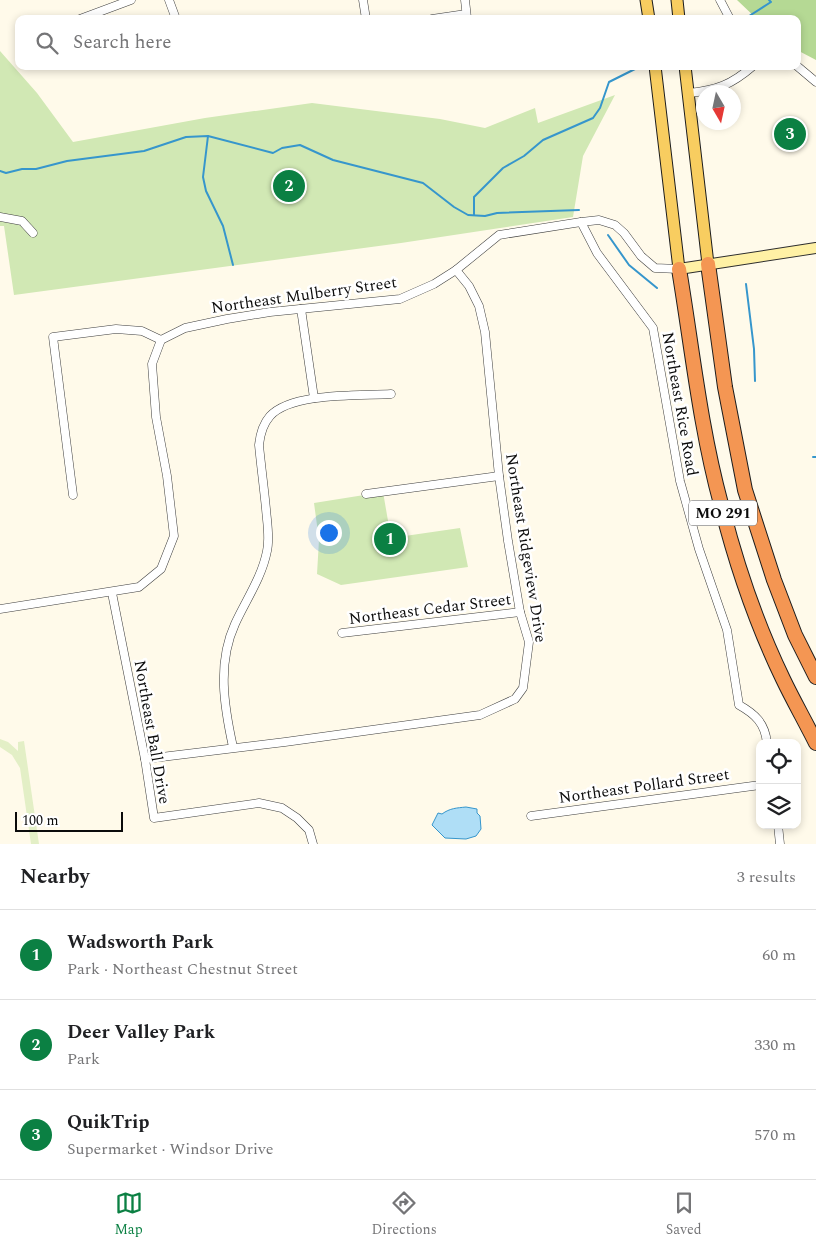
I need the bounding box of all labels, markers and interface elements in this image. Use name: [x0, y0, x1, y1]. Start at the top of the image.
search box: [15, 15, 801, 70]
text: Search here: [73, 28, 172, 57]
icon: search: [33, 29, 61, 57]
north arrow: [696, 85, 741, 130]
pin: 3: [774, 115, 806, 153]
pin: 2: [273, 167, 305, 205]
street label: Northeast Mulberry Street: [210, 270, 399, 320]
street label: Northeast Rice Road: [656, 330, 704, 478]
street label: Northeast Ridgeview Drive: [499, 452, 553, 644]
road number: MO 291: [689, 500, 757, 526]
your location: [316, 520, 342, 546]
pin: 1: [374, 520, 406, 558]
street label: Northeast Cedar Street: [348, 587, 513, 631]
street label: Northeast Ball Drive: [128, 658, 176, 806]
map controls: [756, 739, 801, 829]
button: locate: [756, 739, 801, 784]
street label: Northeast Pollard Street: [557, 762, 731, 810]
button: layers: [756, 784, 801, 829]
scale bar: [15, 809, 122, 832]
text: 100 m: [22, 810, 59, 831]
text: Nearby: [20, 861, 90, 893]
text: 3 results: [737, 865, 796, 889]
text: Wadsworth Park: [67, 928, 214, 957]
text: 1: [32, 943, 40, 967]
text: 60 m: [762, 943, 796, 967]
text: Park · Northeast Chestnut Street: [67, 957, 298, 981]
text: Deer Valley Park: [67, 1018, 215, 1047]
text: 2: [32, 1033, 40, 1057]
text: 330 m: [754, 1033, 796, 1057]
text: Park: [67, 1047, 100, 1071]
text: QuikTrip: [67, 1108, 149, 1137]
text: 3: [32, 1123, 40, 1147]
text: 570 m: [754, 1123, 796, 1147]
text: Supermarket · Windsor Drive: [67, 1137, 273, 1161]
tab: Map: [114, 1189, 143, 1240]
tab: Directions: [371, 1189, 437, 1240]
tab: Saved: [666, 1189, 702, 1240]

